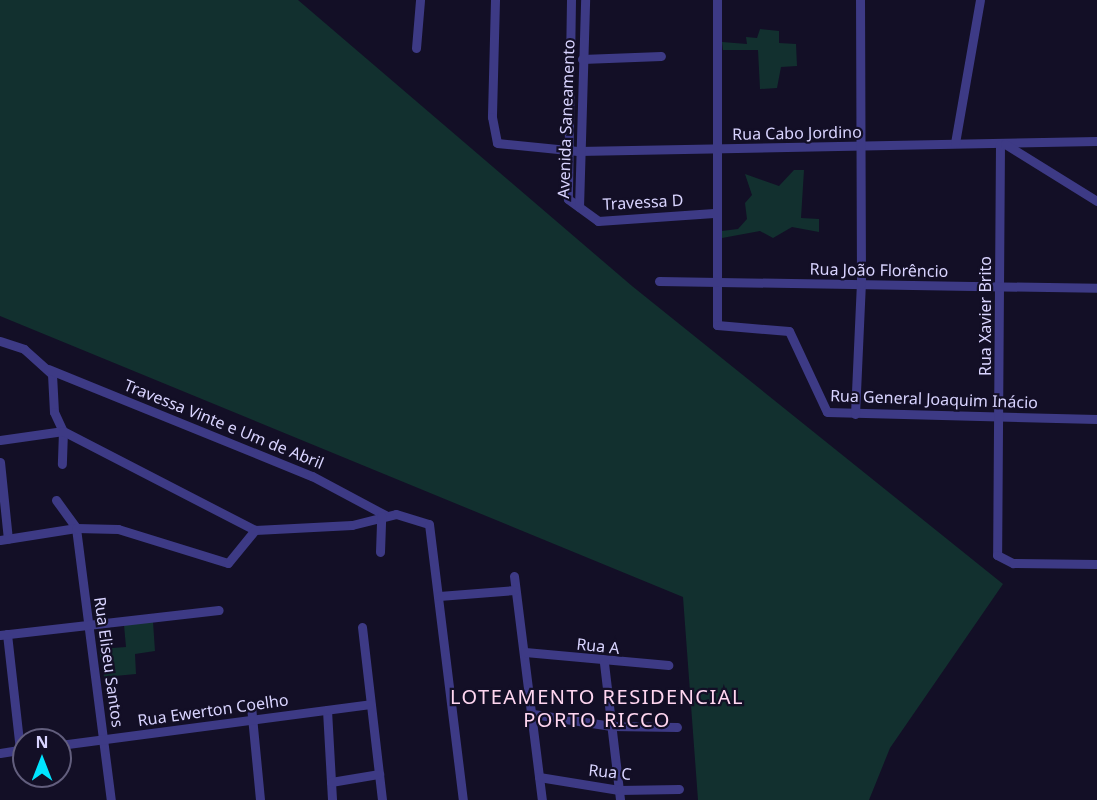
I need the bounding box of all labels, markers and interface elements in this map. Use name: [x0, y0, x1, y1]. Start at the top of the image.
street label: Avenida Saneamento: [554, 39, 578, 199]
street label: Rua Cabo Jordino: [732, 122, 862, 144]
street label: Travessa D: [602, 190, 684, 214]
street label: Rua Xavier Brito: [975, 256, 995, 376]
street label: Rua João Florêncio: [810, 259, 948, 281]
street label: Travessa Vinte e Um de Abril: [121, 375, 327, 473]
street label: Rua General Joaquim Inácio: [830, 386, 1038, 412]
street label: Rua Eliseu Santos: [90, 595, 128, 729]
street label: Rua A: [576, 634, 620, 658]
district label: LOTEAMENTO RESIDENCIAL PORTO RICCO: [450, 685, 744, 732]
street label: Rua Ewerton Coelho: [136, 690, 290, 730]
north arrow: [12, 728, 72, 788]
text: N: [35, 731, 49, 753]
street label: Rua C: [588, 760, 632, 784]

